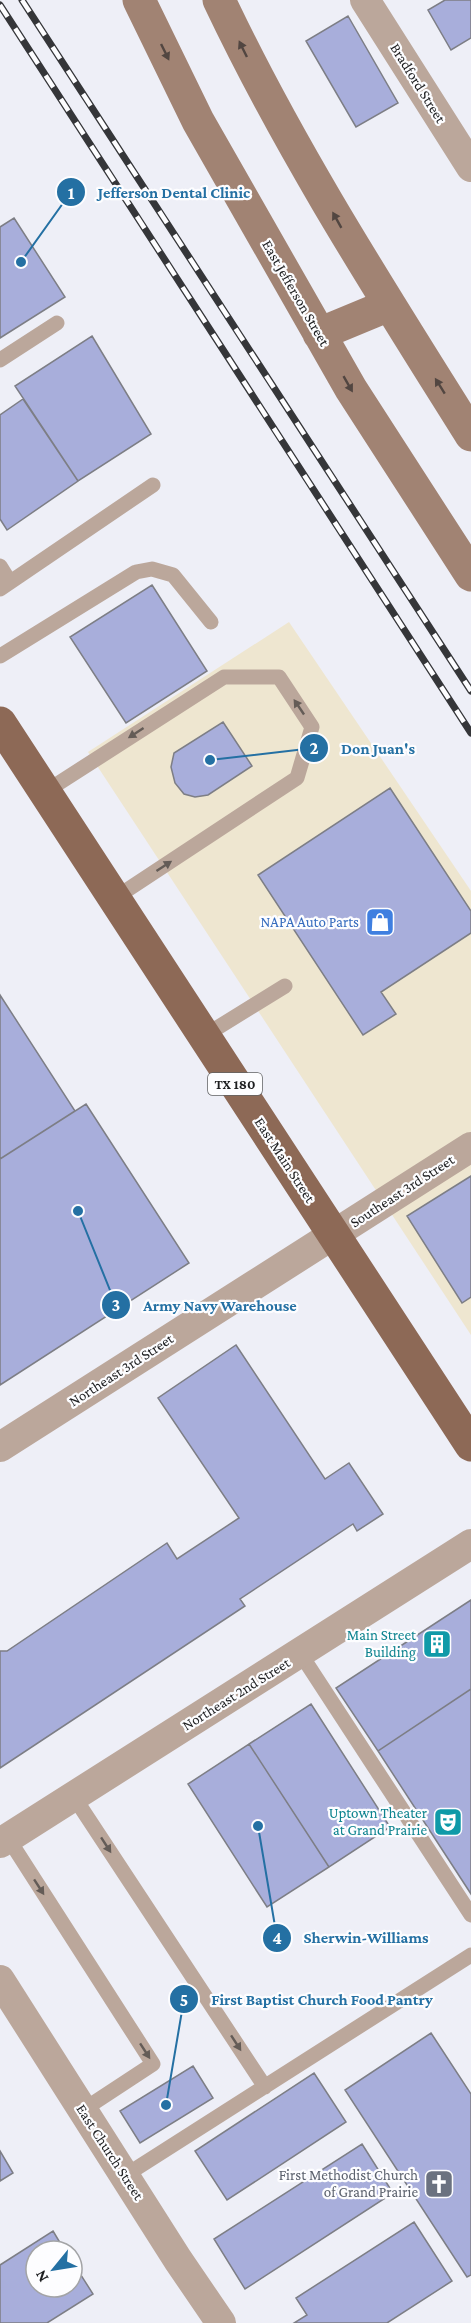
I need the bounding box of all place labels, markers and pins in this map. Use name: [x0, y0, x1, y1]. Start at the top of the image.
callout: Jefferson Dental Clinic: [56, 175, 262, 209]
callout: Don Juan's: [299, 731, 427, 765]
shop icon: NAPA Auto Parts: [364, 906, 396, 938]
place label: NAPA Auto Parts: [261, 914, 359, 930]
callout: Army Navy Warehouse: [101, 1288, 309, 1322]
place label: Main Street Building: [347, 1627, 417, 1661]
building icon: Main Street Building: [421, 1628, 453, 1660]
place label: Uptown Theater at Grand Prairie: [329, 1805, 428, 1838]
theatre icon: Uptown Theater at Grand Prairie: [432, 1806, 464, 1838]
callout: Sherwin-Williams: [262, 1921, 441, 1955]
callout: First Baptist Church Food Pantry: [169, 1982, 445, 2016]
place label: First Methodist Church of Grand Prairie: [279, 2167, 418, 2200]
church icon: First Methodist Church of Grand Prairie: [423, 2168, 455, 2200]

